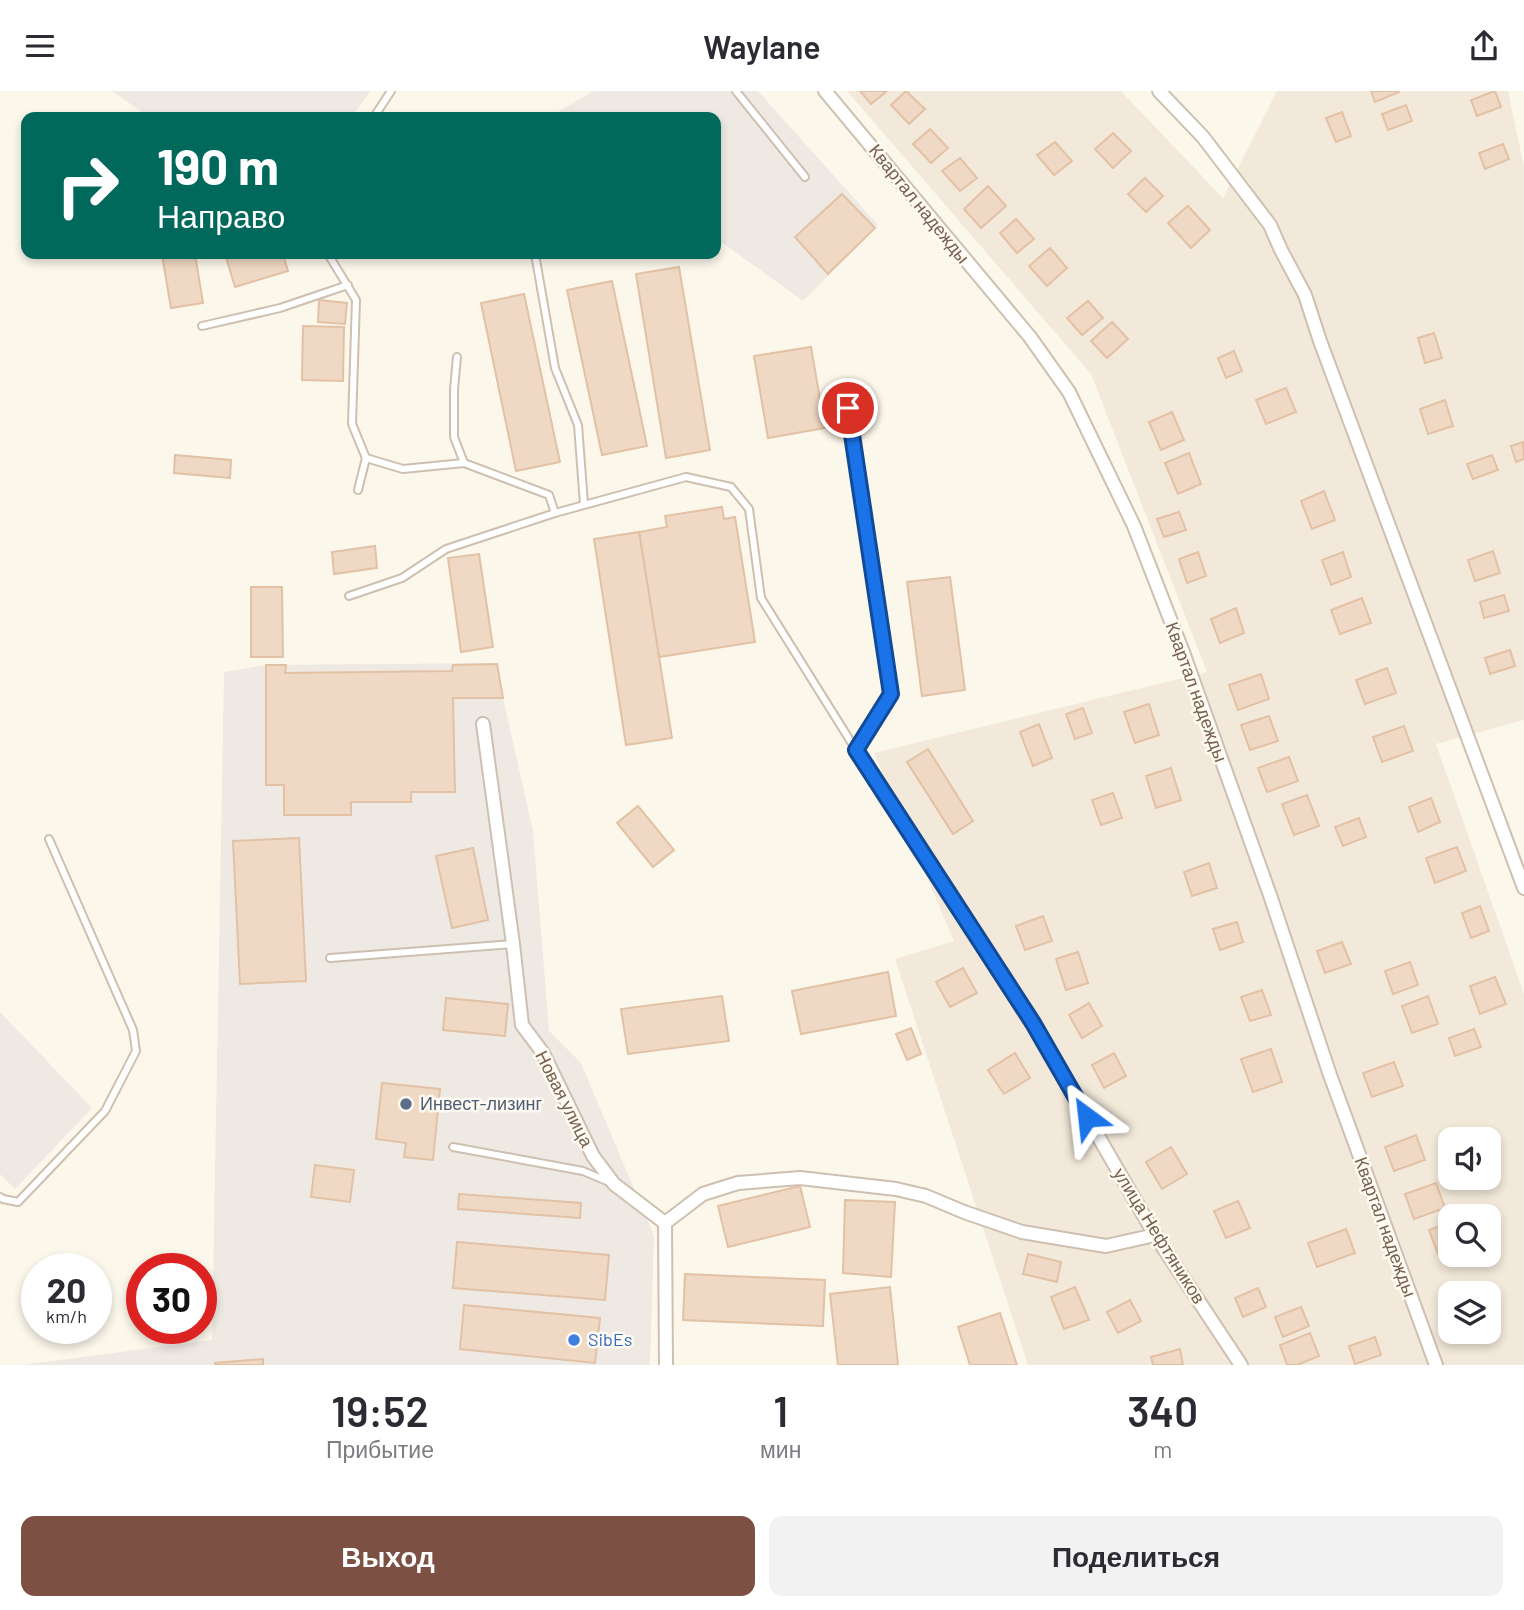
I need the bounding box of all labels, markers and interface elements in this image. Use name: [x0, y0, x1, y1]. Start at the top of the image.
icon: menu: [21, 27, 59, 65]
text: Waylane: [703, 27, 821, 65]
icon: share: [1465, 27, 1503, 65]
text: 190 m: [157, 136, 279, 195]
street label: Квартал надежды: [865, 139, 975, 268]
icon: right: [42, 140, 133, 231]
text: Направо: [157, 196, 285, 234]
pin: [818, 378, 878, 438]
icon: arrive: [829, 389, 867, 427]
street label: Квартал надежды: [1161, 619, 1232, 765]
street label: Новая улица: [531, 1047, 599, 1151]
position arrow: [1050, 1080, 1124, 1154]
place label: Инвест-лизинг: [420, 1092, 542, 1114]
marker: Инвест-лизинг: [398, 1096, 414, 1112]
map controls: [1438, 1127, 1501, 1344]
button: sound: [1438, 1127, 1501, 1190]
street label: Квартал надежды: [1350, 1154, 1421, 1300]
street label: улица Нефтяников: [1109, 1163, 1211, 1308]
button: search: [1438, 1204, 1501, 1267]
speed limit sign: 30: [126, 1253, 217, 1344]
text: 20: [47, 1268, 86, 1310]
button: layers: [1438, 1281, 1501, 1344]
text: km/h: [46, 1305, 87, 1327]
place label: SibEs: [588, 1328, 632, 1350]
marker: SibEs: [566, 1332, 582, 1348]
text: 19:52: [331, 1385, 429, 1435]
text: 1: [773, 1385, 788, 1435]
text: 340: [1127, 1385, 1198, 1435]
text: Прибытие: [326, 1435, 434, 1463]
text: мин: [760, 1435, 801, 1463]
text: m: [1153, 1435, 1172, 1463]
button: Выход: [21, 1516, 755, 1596]
button: Поделиться: [769, 1516, 1503, 1596]

